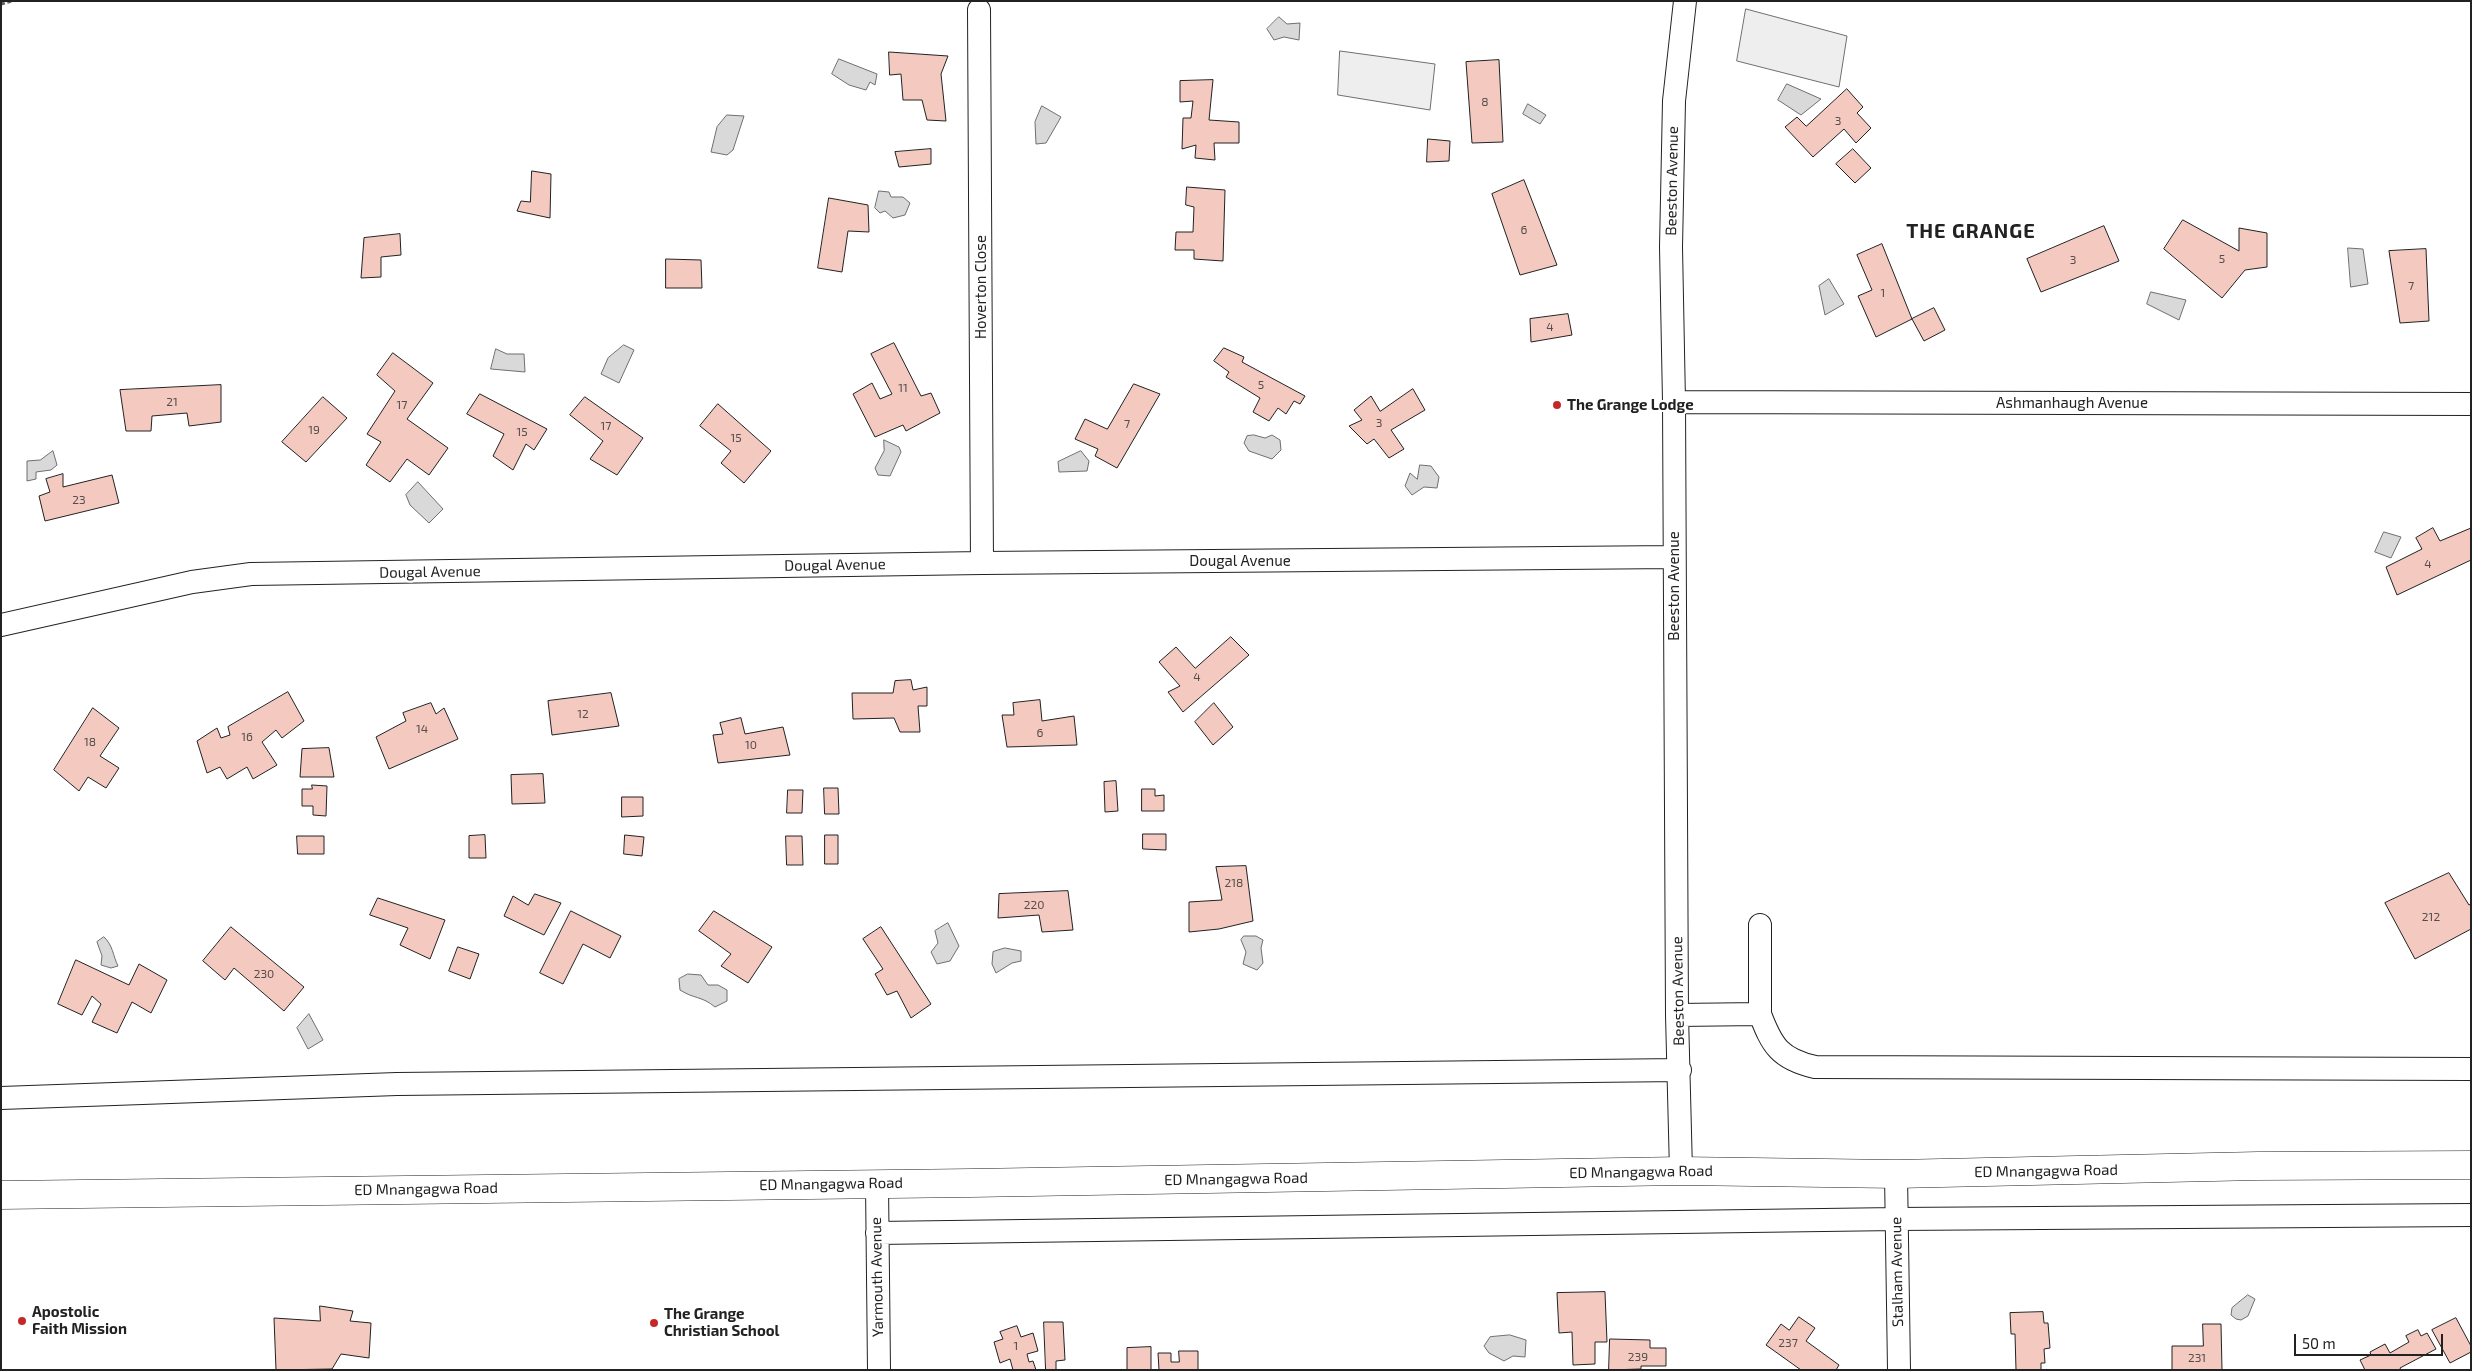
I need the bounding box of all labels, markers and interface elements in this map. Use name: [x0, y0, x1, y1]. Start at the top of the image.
house number: 8: [1481, 95, 1489, 109]
house number: 3: [1835, 114, 1841, 128]
street label: Beeston Avenue: [1662, 126, 1682, 236]
district label: THE GRANGE: [1905, 219, 2037, 243]
house number: 6: [1521, 223, 1527, 237]
street label: Hoverton Close: [972, 235, 990, 339]
house number: 5: [2219, 252, 2225, 266]
house number: 3: [2070, 253, 2076, 267]
house number: 7: [2408, 279, 2414, 293]
house number: 1: [1881, 286, 1885, 300]
house number: 4: [1546, 320, 1554, 334]
house number: 5: [1258, 378, 1264, 392]
house number: 11: [898, 381, 908, 395]
street label: Ashmanhaugh Avenue: [1996, 394, 2148, 412]
house number: 21: [166, 395, 178, 409]
place label: The Grange Lodge: [1567, 396, 1694, 414]
house number: 17: [397, 398, 407, 412]
marker: The Grange Lodge: [1551, 399, 1563, 411]
house number: 3: [1376, 416, 1382, 430]
house number: 7: [1124, 417, 1130, 431]
house number: 17: [601, 419, 611, 433]
house number: 19: [308, 423, 320, 437]
house number: 15: [516, 425, 528, 439]
house number: 15: [730, 431, 742, 445]
house number: 23: [72, 493, 86, 507]
street label: Beeston Avenue: [1665, 531, 1683, 641]
street label: Dougal Avenue: [1189, 552, 1291, 570]
street label: Dougal Avenue: [784, 555, 886, 575]
house number: 4: [2424, 557, 2432, 571]
street label: Dougal Avenue: [379, 562, 481, 582]
house number: 4: [1193, 670, 1201, 684]
house number: 12: [577, 707, 589, 721]
house number: 14: [416, 722, 428, 736]
house number: 6: [1037, 726, 1043, 740]
house number: 16: [241, 730, 253, 744]
house number: 18: [84, 735, 96, 749]
house number: 10: [745, 738, 757, 752]
house number: 218: [1225, 876, 1243, 890]
house number: 220: [1024, 898, 1044, 912]
house number: 212: [2422, 910, 2440, 924]
street label: Beeston Avenue: [1668, 936, 1688, 1046]
house number: 230: [254, 967, 274, 981]
street label: ED Mnangagwa Road: [1974, 1161, 2118, 1181]
street label: ED Mnangagwa Road: [1569, 1162, 1713, 1182]
street label: ED Mnangagwa Road: [1164, 1169, 1308, 1189]
street label: ED Mnangagwa Road: [759, 1174, 903, 1194]
street label: ED Mnangagwa Road: [354, 1179, 498, 1199]
street label: Yarmouth Avenue: [867, 1217, 887, 1337]
street label: Stalham Avenue: [1887, 1217, 1907, 1327]
place label: Apostolic Faith Mission: [32, 1303, 127, 1338]
place label: The Grange Christian School: [664, 1305, 779, 1340]
marker: Apostolic Faith Mission: [16, 1315, 28, 1327]
marker: The Grange Christian School: [648, 1317, 660, 1329]
scale bar: [2297, 1324, 2446, 1356]
text: 50 m: [2302, 1334, 2336, 1352]
house number: 237: [1778, 1336, 1798, 1350]
house number: 1: [1014, 1339, 1018, 1353]
house number: 239: [1628, 1350, 1648, 1364]
house number: 231: [2188, 1351, 2206, 1365]

